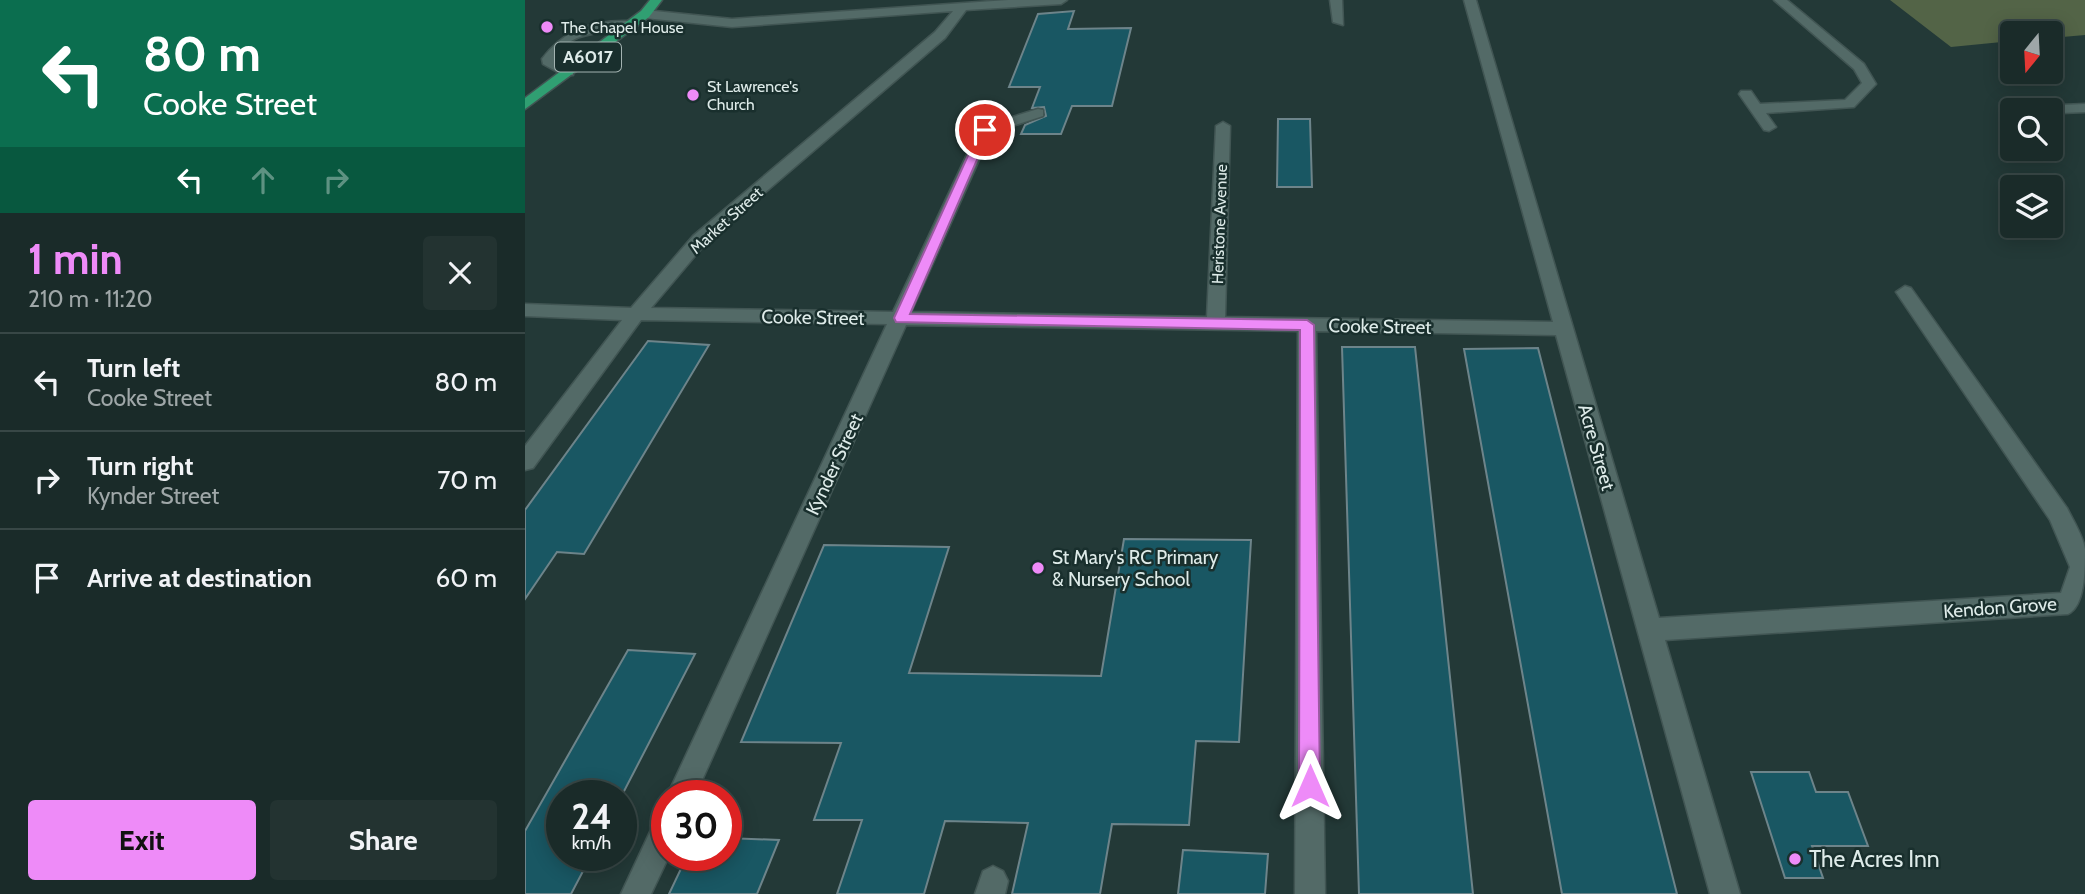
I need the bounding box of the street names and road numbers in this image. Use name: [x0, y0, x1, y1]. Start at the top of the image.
road number: A6017: [555, 42, 621, 72]
street label: Heristone Avenue: [1208, 164, 1231, 284]
street label: Market Street: [686, 183, 767, 258]
street label: Cooke Street: [761, 305, 865, 330]
street label: Cooke Street: [1328, 314, 1432, 339]
street label: Acre Street: [1573, 401, 1620, 494]
street label: Kynder Street: [801, 409, 868, 519]
street label: Kendon Grove: [1942, 592, 2058, 623]

